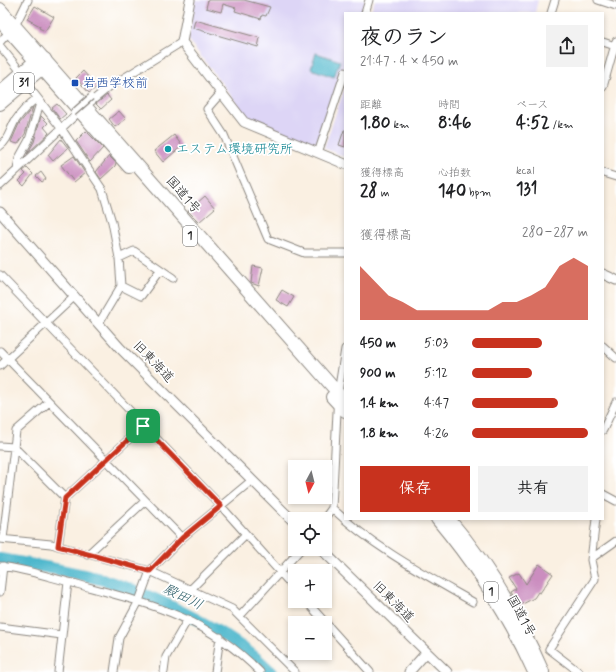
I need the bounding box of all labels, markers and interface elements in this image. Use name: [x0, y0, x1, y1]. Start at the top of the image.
text: 夜のラン: [360, 24, 448, 52]
button: share: [546, 25, 588, 67]
text: 21:47 · 4 × 450 m: [360, 53, 458, 70]
road number: 31: [14, 73, 34, 93]
place label: 岩西学校前: [83, 75, 148, 92]
marker: 岩西学校前: [70, 78, 80, 88]
text: 距離: [360, 98, 382, 112]
text: 時間: [438, 98, 460, 112]
text: ペース: [516, 98, 548, 112]
text: 1.80: [360, 112, 390, 134]
text: 8:46: [438, 112, 471, 134]
text: 4:52: [516, 112, 550, 134]
text: km: [390, 118, 409, 132]
text: /km: [550, 118, 573, 132]
place label: エステム環境研究所: [176, 141, 293, 158]
marker: エステム環境研究所: [163, 144, 173, 154]
text: kcal: [516, 164, 534, 178]
text: 獲得標高: [360, 166, 404, 180]
text: 心拍数: [438, 166, 471, 180]
street label: 国道1号: [162, 173, 204, 217]
text: 131: [516, 178, 537, 200]
text: 28: [360, 180, 378, 202]
text: 140: [438, 180, 466, 202]
text: m: [378, 186, 389, 200]
text: bpm: [466, 186, 491, 200]
text: 280–287 m: [522, 224, 588, 241]
road number: 1: [183, 226, 197, 246]
text: 獲得標高: [360, 227, 412, 244]
text: 450 m: [360, 335, 396, 352]
text: 5:03: [424, 335, 448, 352]
street label: 旧東海道: [129, 337, 177, 387]
text: 900 m: [360, 365, 396, 382]
text: 5:12: [424, 365, 448, 382]
text: 1.4 km: [360, 395, 399, 412]
text: 4:47: [424, 395, 449, 412]
pin: [126, 409, 160, 443]
icon: arrive: [132, 415, 154, 437]
text: 1.8 km: [360, 425, 398, 442]
text: 4:26: [424, 425, 449, 442]
north arrow: [288, 460, 332, 504]
map controls: [288, 460, 332, 660]
button: 保存: [360, 466, 470, 512]
button: 共有: [478, 466, 588, 512]
button: locate: [288, 512, 332, 556]
button: +: [288, 564, 332, 608]
street label: 旧東海道: [369, 578, 417, 626]
water label: 殿田川: [160, 580, 206, 614]
road number: 1: [484, 582, 498, 602]
street label: 国道1号: [503, 592, 539, 640]
button: −: [288, 616, 332, 660]

